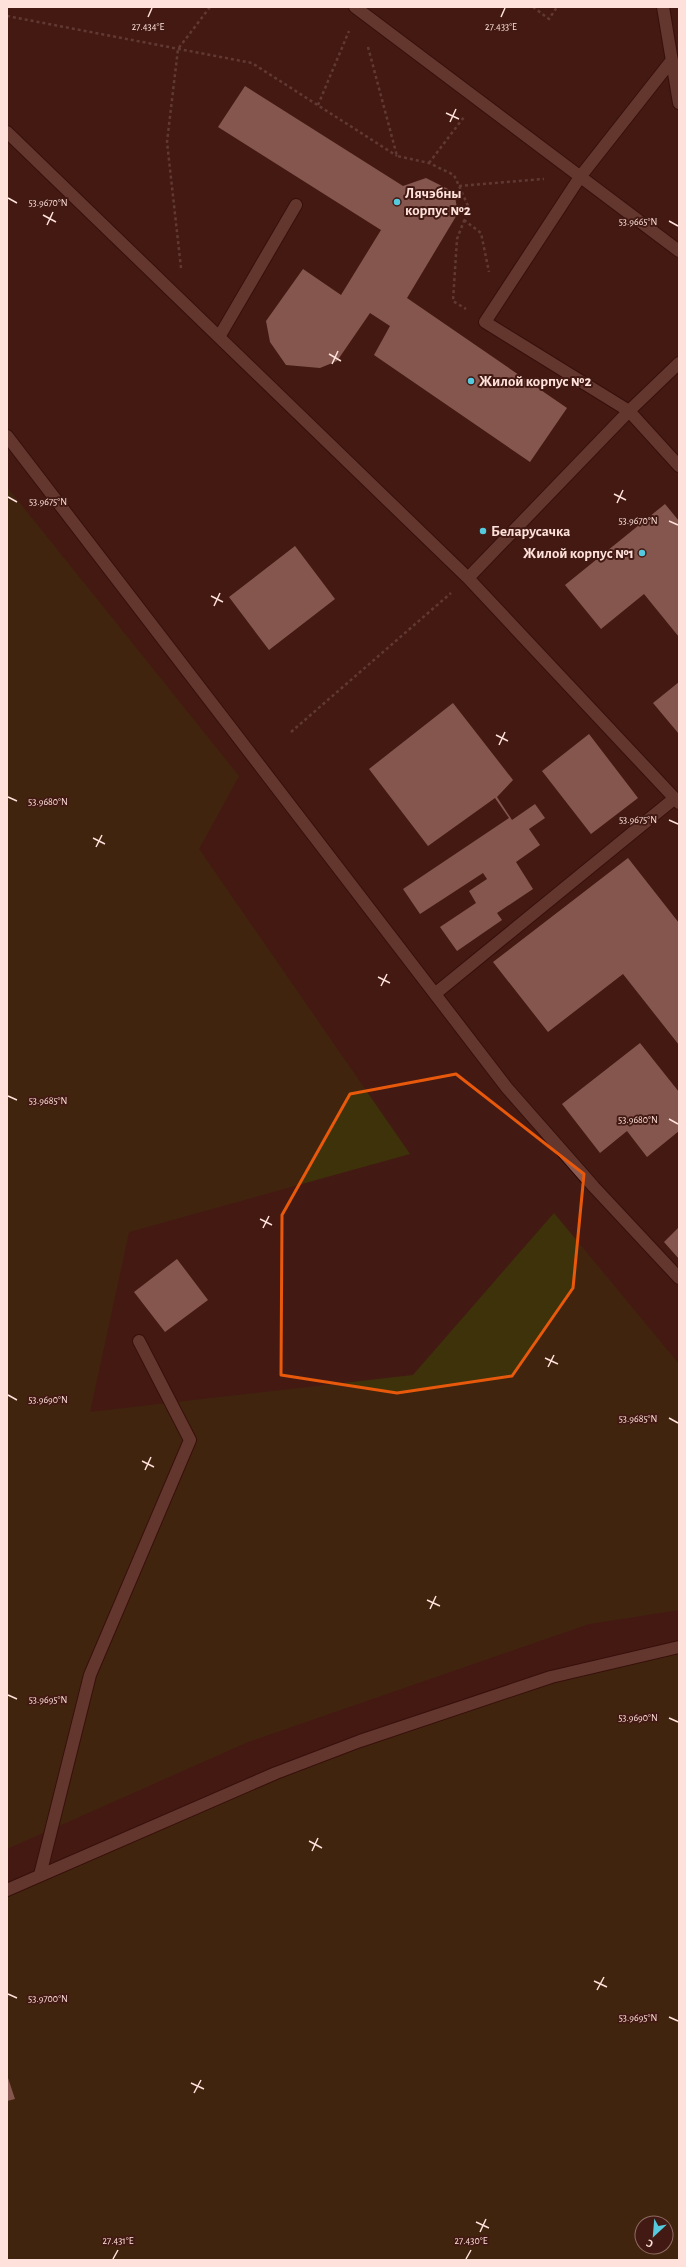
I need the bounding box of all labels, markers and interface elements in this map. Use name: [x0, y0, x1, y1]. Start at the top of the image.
text: 27.434°E: [132, 22, 164, 32]
text: 27.433°E: [485, 22, 517, 32]
place label: Лячэбны корпус №2: [405, 186, 471, 218]
marker: Лячэбны корпус №2: [392, 197, 402, 207]
text: 53.9670°N: [28, 198, 68, 208]
text: 53.9665°N: [619, 217, 657, 227]
place label: Жилой корпус №2: [479, 374, 592, 389]
marker: Жилой корпус №2: [466, 376, 476, 386]
text: 53.9675°N: [29, 497, 67, 507]
text: 53.9670°N: [618, 516, 658, 526]
place label: Беларусачка: [491, 524, 570, 539]
marker: Беларусачка: [478, 526, 488, 536]
place label: Жилой корпус №1: [523, 546, 634, 561]
marker: Жилой корпус №1: [637, 548, 647, 558]
text: 53.9680°N: [28, 797, 68, 807]
text: 53.9675°N: [619, 815, 657, 825]
text: 53.9685°N: [29, 1096, 67, 1106]
text: 53.9680°N: [618, 1115, 658, 1125]
text: 53.9690°N: [28, 1395, 68, 1405]
text: 53.9685°N: [619, 1414, 657, 1424]
text: 53.9695°N: [29, 1695, 67, 1705]
text: 53.9690°N: [618, 1713, 658, 1723]
text: 53.9700°N: [28, 1994, 68, 2004]
text: 53.9695°N: [619, 2013, 657, 2023]
north arrow: [634, 2215, 674, 2255]
text: 27.431°E: [102, 2236, 134, 2246]
text: 27.430°E: [455, 2236, 488, 2246]
text: С: [645, 2237, 655, 2250]

